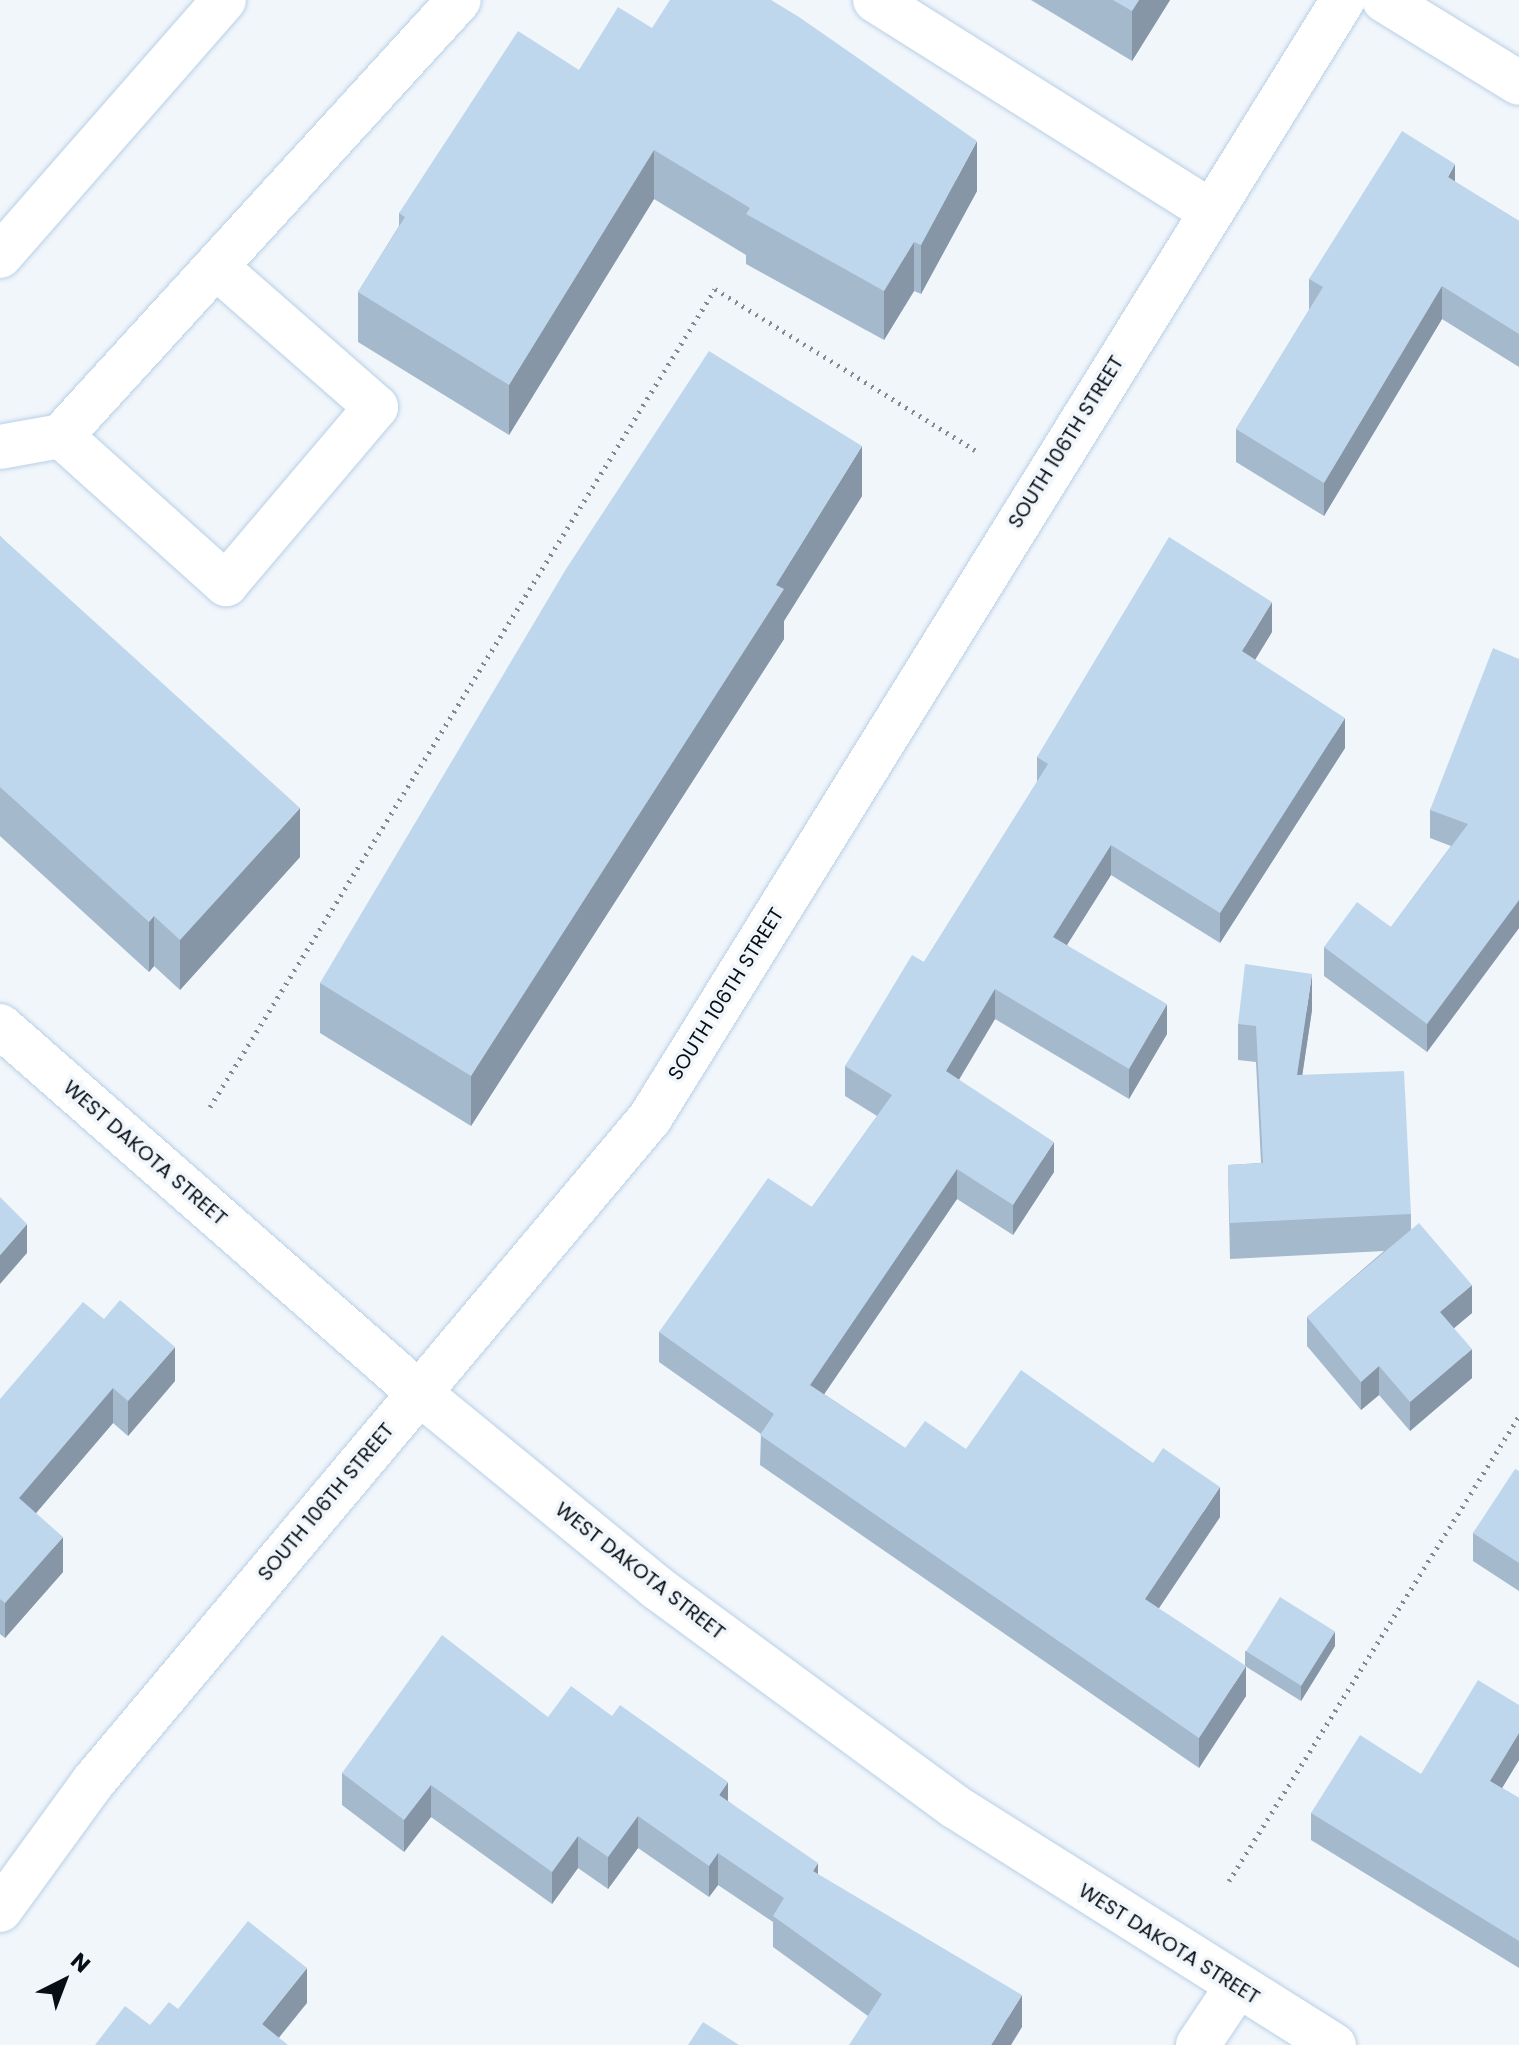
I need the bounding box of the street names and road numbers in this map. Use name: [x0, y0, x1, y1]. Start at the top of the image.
street label: SOUTH 106TH STREET: [1003, 351, 1129, 533]
street label: SOUTH 106TH STREET: [663, 903, 789, 1085]
street label: WEST DAKOTA STREET: [58, 1075, 232, 1231]
street label: SOUTH 106TH STREET: [253, 1418, 399, 1586]
street label: WEST DAKOTA STREET: [550, 1497, 730, 1645]
street label: WEST DAKOTA STREET: [1074, 1879, 1264, 2009]

